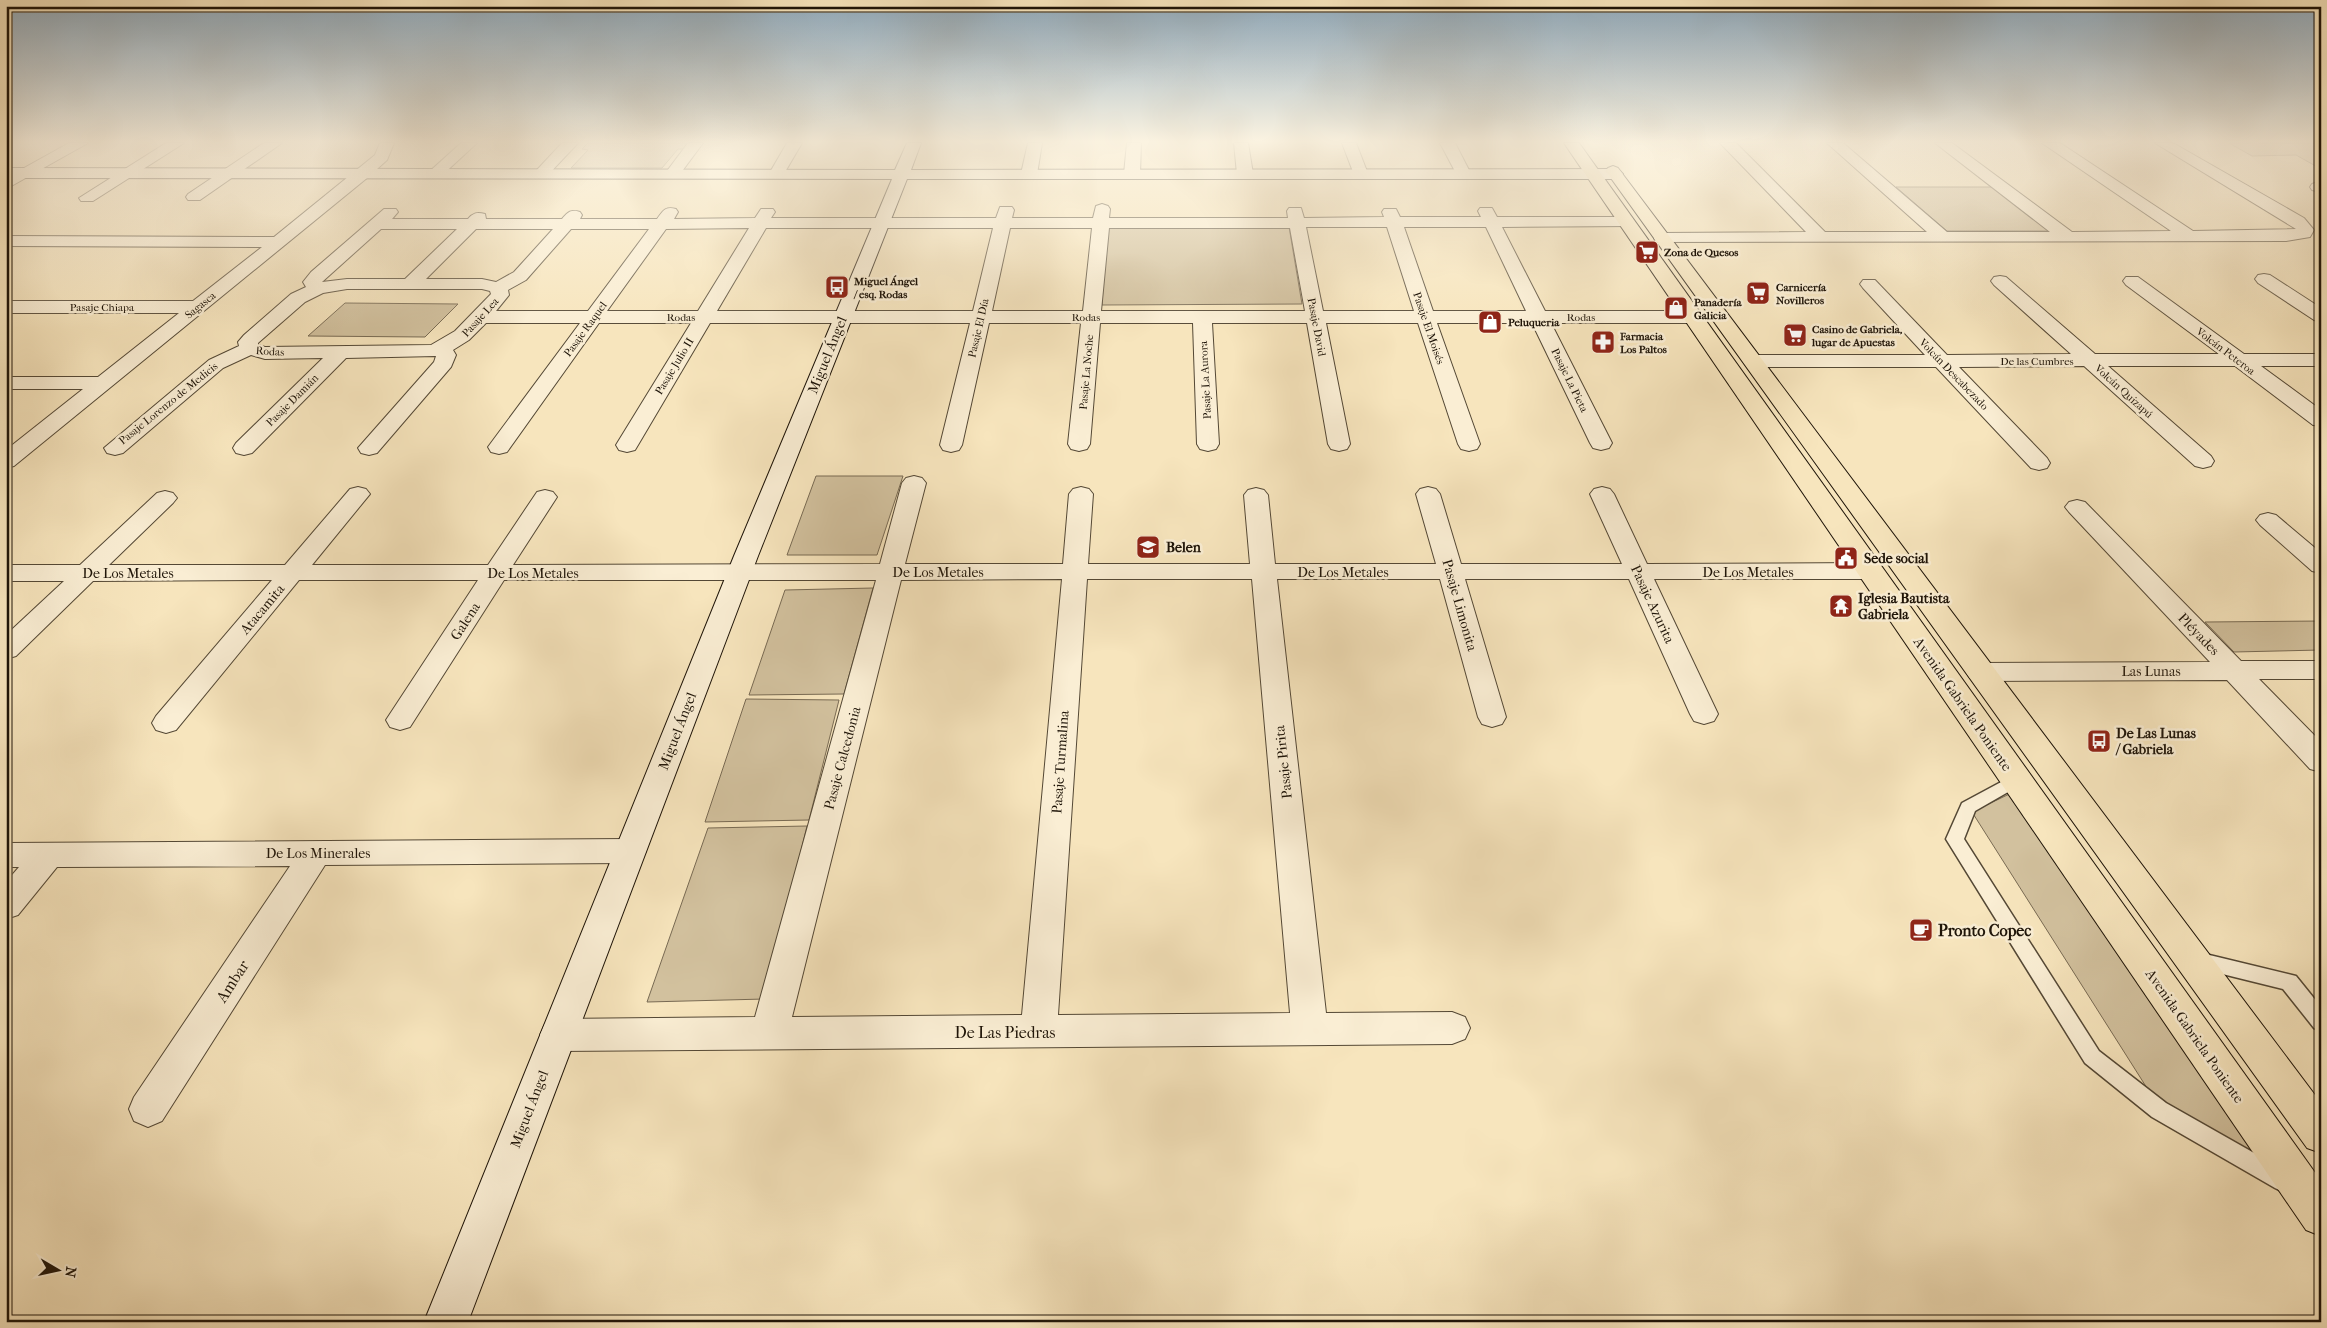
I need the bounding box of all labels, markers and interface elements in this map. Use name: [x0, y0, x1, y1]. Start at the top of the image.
supermarket icon: Zona de Quesos: [1634, 239, 1660, 265]
place label: Zona de Quesos: [1664, 246, 1738, 259]
bus stop icon: Miguel Ángel / esq. Rodas: [824, 274, 850, 300]
place label: Miguel Ángel / esq. Rodas: [853, 275, 919, 301]
supermarket icon: Carnicería Novilleros: [1745, 280, 1771, 306]
place label: Carnicería Novilleros: [1776, 281, 1827, 307]
street label: Sagasca: [182, 289, 219, 322]
street label: Pasaje El Moisés: [1410, 290, 1447, 366]
street label: Pasaje Lea: [459, 294, 502, 340]
shop icon: Panadería Galicia: [1663, 295, 1689, 321]
street label: Pasaje El Día: [965, 296, 992, 359]
place label: Panadería Galicia: [1694, 296, 1742, 322]
street label: Pasaje David: [1304, 297, 1329, 358]
street label: Pasaje Raquel: [561, 299, 610, 359]
street label: Pasaje Chiapa: [70, 301, 135, 314]
shop icon: Peluqueria: [1477, 309, 1503, 335]
street label: Rodas: [667, 311, 695, 324]
street label: Rodas: [1072, 311, 1100, 324]
street label: Rodas: [1567, 311, 1595, 324]
street label: Miguel Ángel: [803, 314, 851, 396]
place label: Peluqueria: [1508, 316, 1560, 329]
supermarket icon: Casino de Gabriela, lugar de Apuestas: [1782, 322, 1808, 348]
place label: Casino de Gabriela, lugar de Apuestas: [1811, 323, 1903, 349]
street label: Volcán Peteroa: [2193, 325, 2258, 378]
pharmacy icon: Farmacia Los Paltos: [1590, 329, 1616, 355]
place label: Farmacia Los Paltos: [1619, 330, 1667, 356]
street label: Pasaje La Noche: [1077, 333, 1096, 410]
street label: Pasaje Julio II: [652, 335, 697, 397]
street label: Volcán Descabezado: [1916, 335, 1991, 413]
street label: Pasaje La Aurora: [1197, 339, 1214, 420]
street label: Rodas: [255, 344, 285, 359]
street label: Pasaje La Pieta: [1548, 346, 1591, 415]
street label: De las Cumbres: [2000, 355, 2074, 368]
street label: Pasaje Lorenzo de Medicis: [116, 360, 220, 447]
street label: Volcán Quizapú: [2091, 361, 2156, 421]
street label: Pasaje Damián: [263, 371, 322, 429]
school or university icon: Belen: [1135, 534, 1161, 560]
place label: Belen: [1166, 539, 1202, 556]
public building icon: Sede social: [1833, 545, 1859, 571]
place label: Sede social: [1864, 550, 1929, 567]
street label: Pasaje Limonita: [1438, 557, 1481, 653]
street label: Pasaje Azurita: [1627, 562, 1678, 647]
street label: De Los Metales: [892, 564, 984, 581]
street label: De Los Metales: [1297, 564, 1389, 581]
street label: De Los Metales: [1702, 564, 1794, 581]
street label: De Los Metales: [82, 565, 174, 582]
street label: De Los Metales: [487, 565, 579, 582]
street label: Atacamita: [236, 580, 289, 639]
place label: Iglesia Bautista Gabriela: [1858, 590, 1950, 623]
temple icon: Iglesia Bautista Gabriela: [1828, 593, 1854, 619]
street label: Galena: [447, 599, 484, 643]
street label: Pléyades: [2174, 610, 2223, 659]
street label: Avenida Gabriela Poniente: [1909, 633, 2015, 775]
street label: Las Lunas: [2121, 663, 2181, 680]
street label: Miguel Ángel: [654, 690, 700, 772]
street label: Pasaje Calcedonia: [821, 704, 865, 812]
street label: Pasaje Turmalina: [1048, 709, 1073, 814]
street label: Pasaje Pirita: [1271, 724, 1296, 800]
place label: De Las Lunas / Gabriela: [2115, 725, 2197, 758]
bus stop icon: De Las Lunas / Gabriela: [2086, 728, 2112, 754]
street label: De Los Minerales: [266, 845, 370, 862]
cafe icon: Pronto Copec: [1908, 917, 1934, 943]
place label: Pronto Copec: [1938, 921, 2031, 941]
street label: Ambar: [211, 957, 253, 1007]
street label: Avenida Gabriela Poniente: [2141, 965, 2247, 1107]
street label: De Las Piedras: [955, 1023, 1056, 1042]
street label: Miguel Ángel: [506, 1068, 552, 1150]
north arrow: [32, 1246, 82, 1296]
text: N: [61, 1265, 80, 1279]

